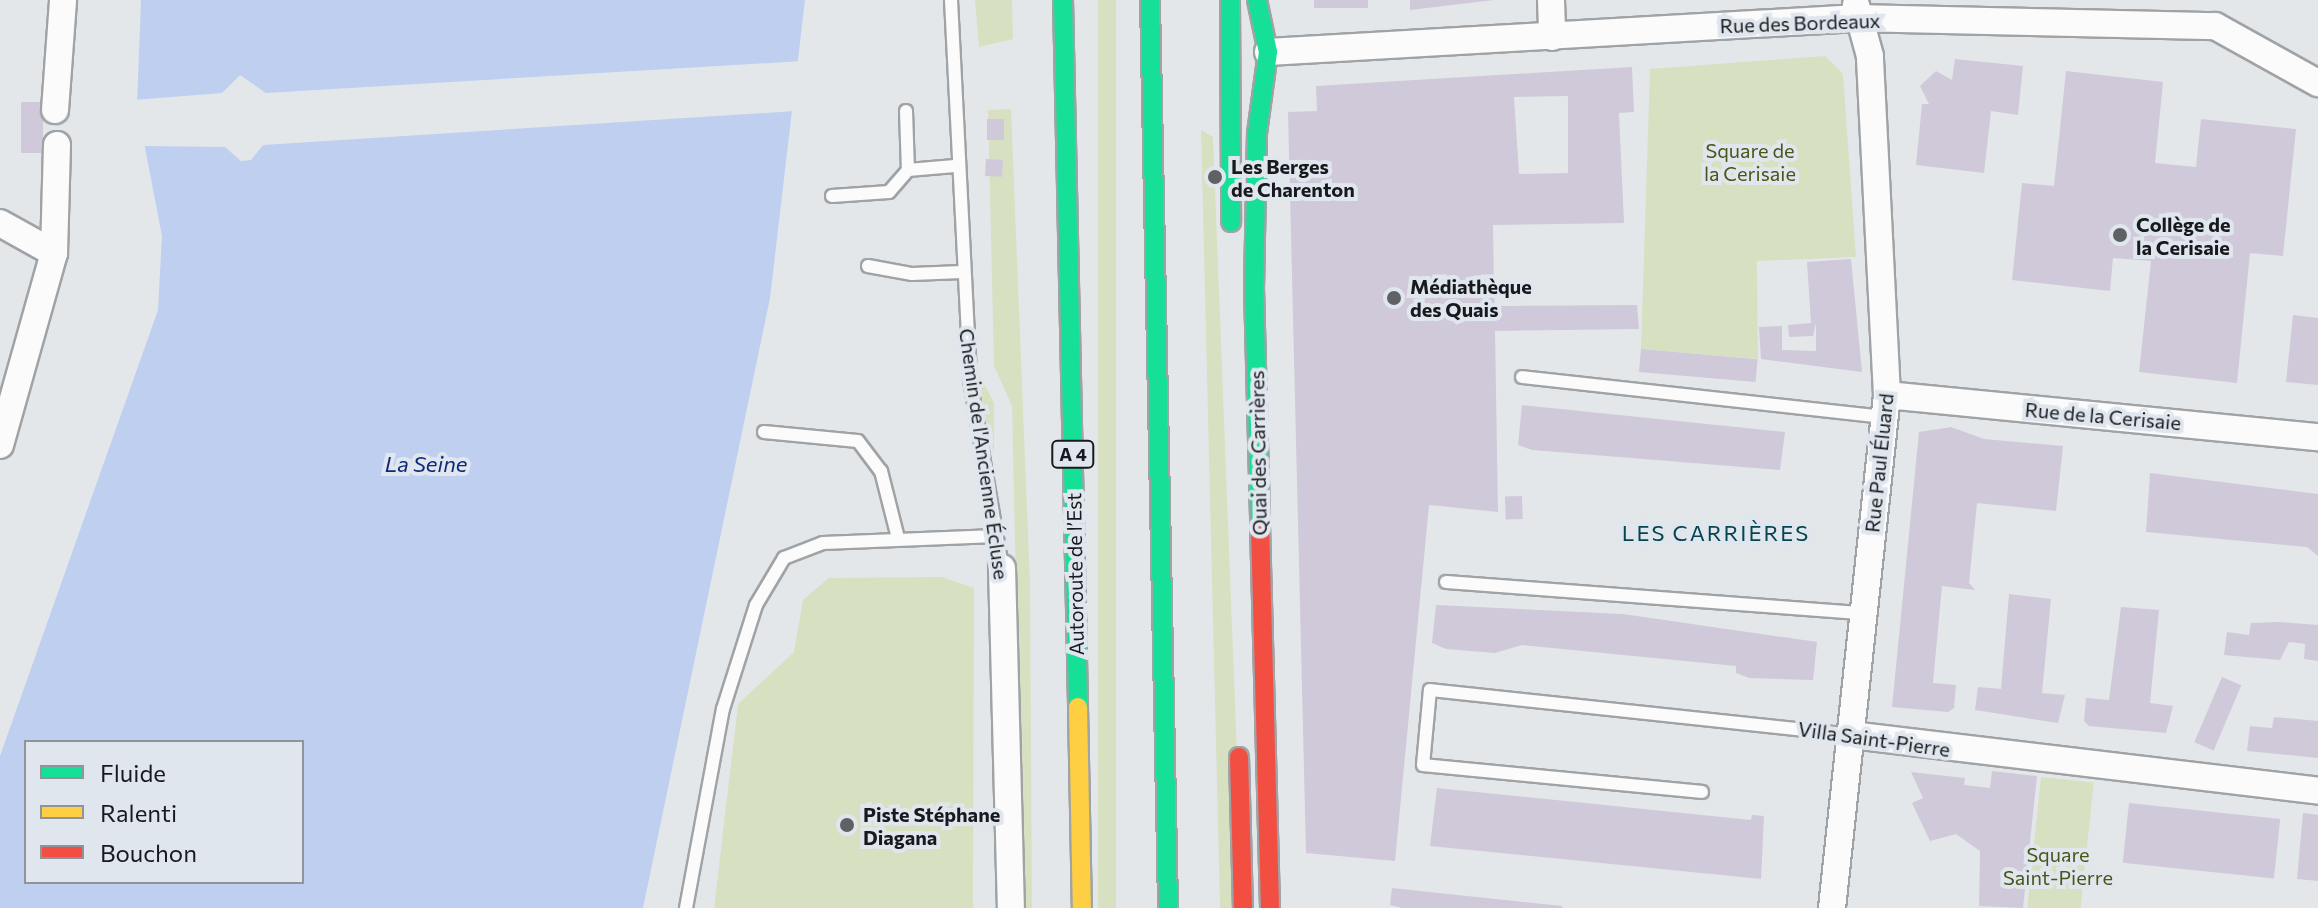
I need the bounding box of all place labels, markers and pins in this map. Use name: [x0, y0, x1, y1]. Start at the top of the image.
place label: Les Berges de Charenton: [1231, 154, 1355, 201]
marker: Les Berges de Charenton: [1206, 168, 1224, 186]
place label: Collège de la Cerisaie: [2136, 212, 2230, 259]
marker: Collège de la Cerisaie: [2111, 226, 2129, 244]
place label: Médiathèque des Quais: [1410, 274, 1532, 321]
marker: Médiathèque des Quais: [1385, 289, 1403, 307]
place label: Piste Stéphane Diagana: [863, 802, 1000, 849]
marker: Piste Stéphane Diagana: [838, 816, 856, 834]

